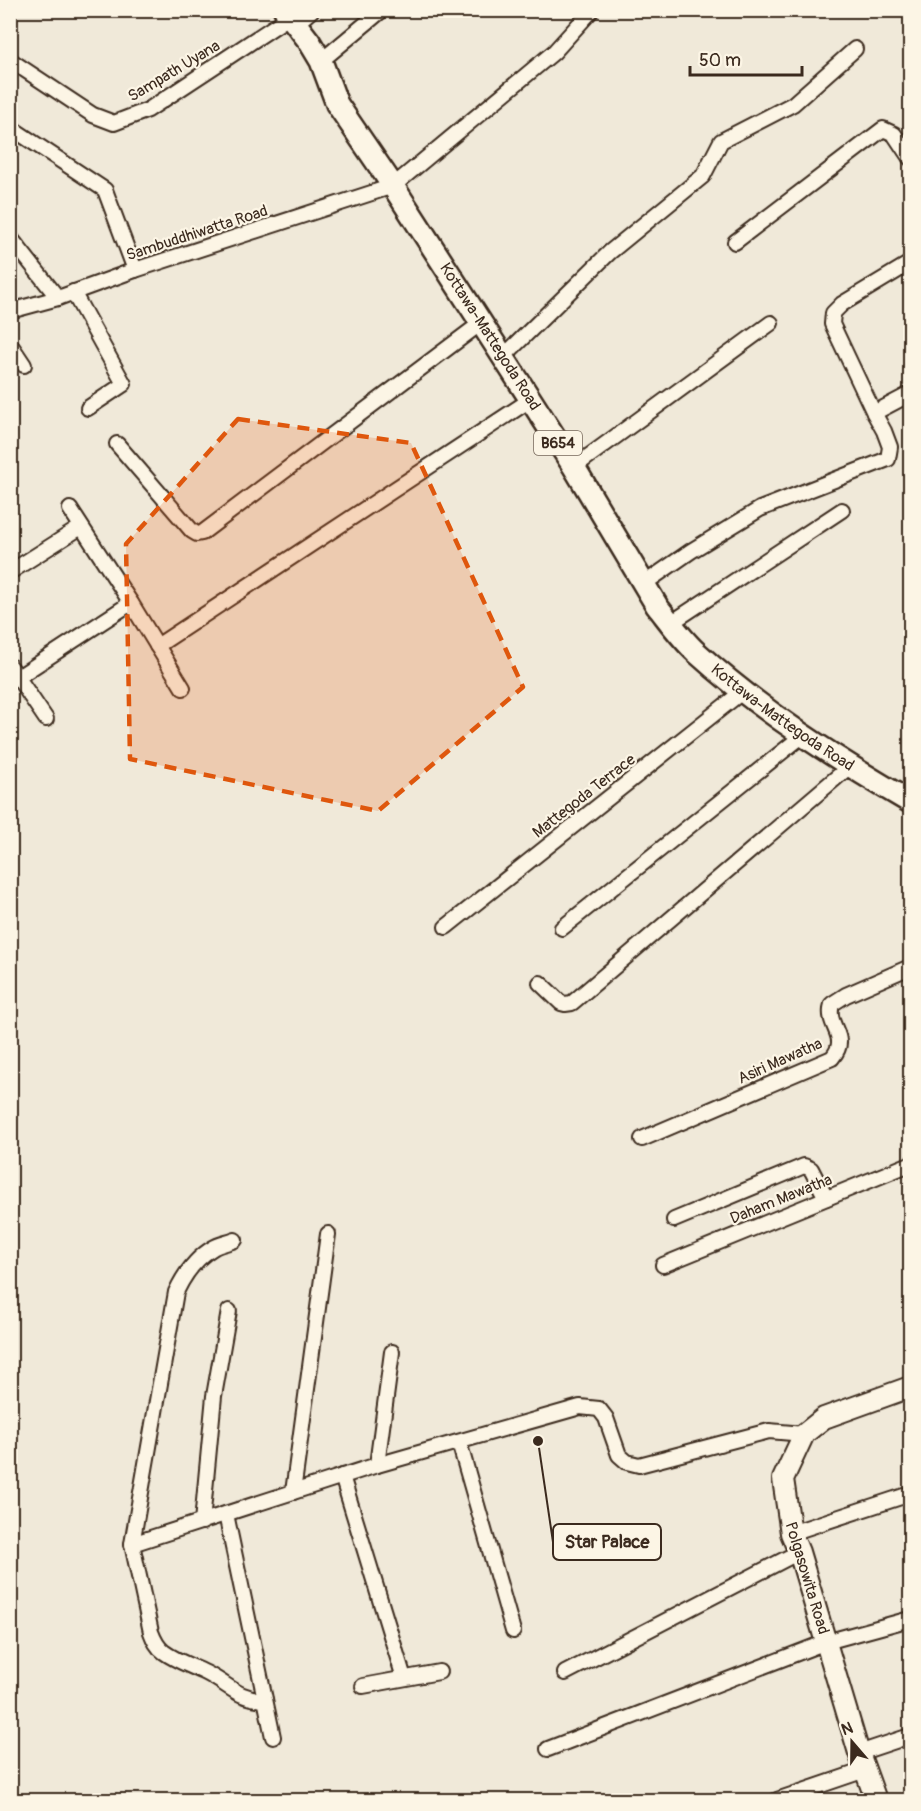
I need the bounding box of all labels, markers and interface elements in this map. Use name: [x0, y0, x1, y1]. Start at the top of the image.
street label: Sampath Uyana: [124, 36, 224, 106]
scale bar: [690, 39, 802, 77]
text: 50 m: [699, 49, 741, 72]
street label: Sambuddhiwatta Road: [124, 201, 270, 265]
street label: Kottawa-Mattegoda Road: [435, 259, 545, 414]
road number: B654: [534, 431, 582, 455]
street label: Kottawa-Mattegoda Road: [707, 660, 858, 776]
street label: Mattegoda Terrace: [528, 749, 640, 842]
street label: Asiri Mawatha: [735, 1033, 825, 1089]
street label: Daham Mawatha: [727, 1169, 835, 1229]
street label: Polgasowita Road: [780, 1519, 834, 1637]
callout: Star Palace: [553, 1524, 661, 1560]
text: Star Palace: [565, 1531, 650, 1554]
north arrow: [822, 1712, 882, 1772]
text: N: [839, 1718, 856, 1740]

